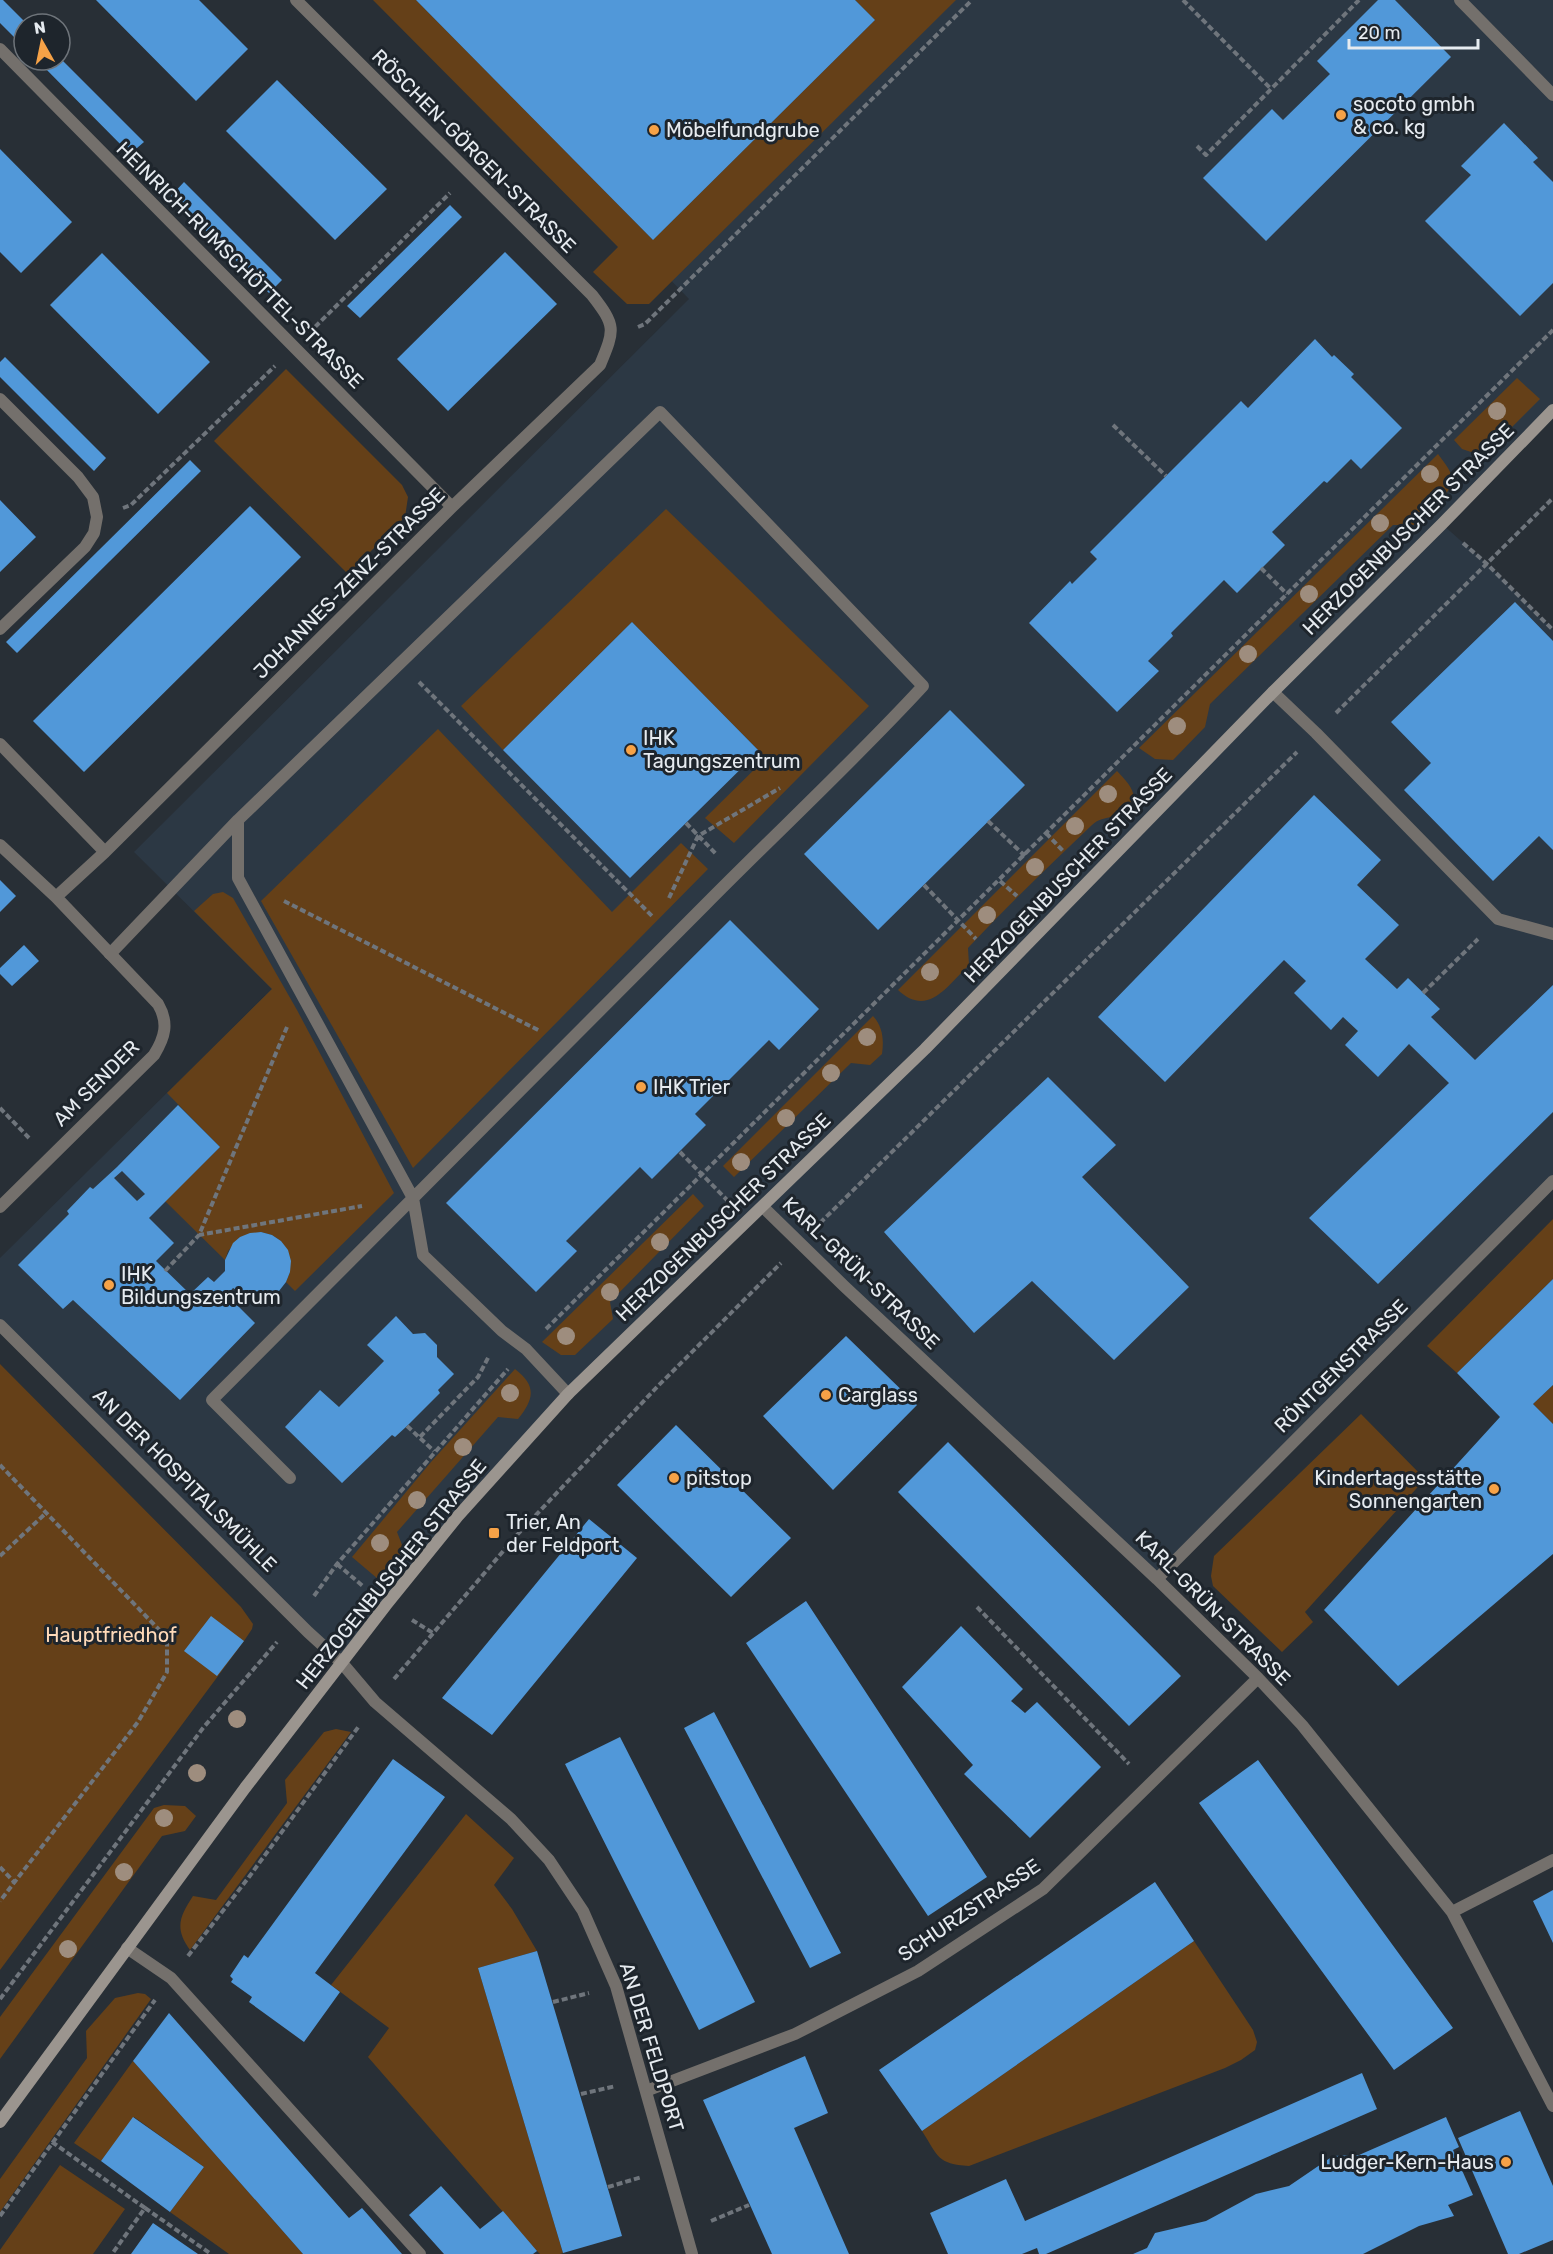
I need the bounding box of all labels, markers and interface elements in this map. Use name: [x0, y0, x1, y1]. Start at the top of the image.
north arrow: [12, 12, 72, 72]
scale bar: [1349, 12, 1478, 50]
text: N: [33, 17, 47, 38]
text: 20 m: [1358, 22, 1400, 44]
street label: RÖSCHEN-GÖRGEN-STRASSE: [367, 44, 581, 258]
place label: socoto gmbh & co. kg: [1353, 92, 1475, 139]
marker: socoto gmbh & co. kg: [1334, 108, 1348, 122]
place label: Möbelfundgrube: [666, 118, 820, 142]
marker: Möbelfundgrube: [647, 123, 661, 137]
street label: HEINRICH-RUMSCHÖTTEL-STRASSE: [112, 137, 368, 393]
street label: HERZOGENBUSCHER STRASSE: [1297, 418, 1519, 640]
street label: JOHANNES-ZENZ-STRASSE: [248, 482, 450, 684]
place label: IHK Tagungszentrum: [643, 726, 800, 773]
marker: IHK Tagungszentrum: [624, 743, 638, 757]
street label: HERZOGENBUSCHER STRASSE: [959, 763, 1177, 987]
street label: AM SENDER: [48, 1035, 144, 1131]
place label: IHK Trier: [653, 1075, 731, 1099]
marker: IHK Trier: [634, 1080, 648, 1094]
street label: HERZOGENBUSCHER STRASSE: [611, 1108, 835, 1326]
street label: KARL-GRÜN-STRASSE: [777, 1192, 945, 1354]
place label: IHK Bildungszentrum: [121, 1262, 281, 1309]
marker: IHK Bildungszentrum: [102, 1278, 116, 1292]
street label: RÖNTGENSTRASSE: [1269, 1294, 1413, 1438]
street label: AN DER HOSPITALSMÜHLE: [88, 1383, 282, 1577]
place label: Carglass: [838, 1383, 918, 1407]
marker: Carglass: [819, 1388, 833, 1402]
street label: HERZOGENBUSCHER STRASSE: [291, 1454, 491, 1694]
place label: pitstop: [686, 1466, 752, 1490]
place label: Kindertagesstätte Sonnengarten: [1314, 1466, 1482, 1513]
marker: pitstop: [667, 1471, 681, 1485]
marker: Kindertagesstätte Sonnengarten: [1487, 1482, 1501, 1496]
place label: Trier, An der Feldport: [506, 1510, 620, 1557]
marker: Trier, An der Feldport: [487, 1526, 501, 1540]
street label: KARL-GRÜN-STRASSE: [1131, 1526, 1295, 1690]
park label: Hauptfriedhof: [45, 1623, 177, 1647]
street label: SCHURZSTRASSE: [893, 1854, 1045, 1966]
street label: AN DER FELDPORT: [615, 1959, 689, 2135]
place label: Ludger-Kern-Haus: [1320, 2150, 1494, 2174]
marker: Ludger-Kern-Haus: [1499, 2155, 1513, 2169]

